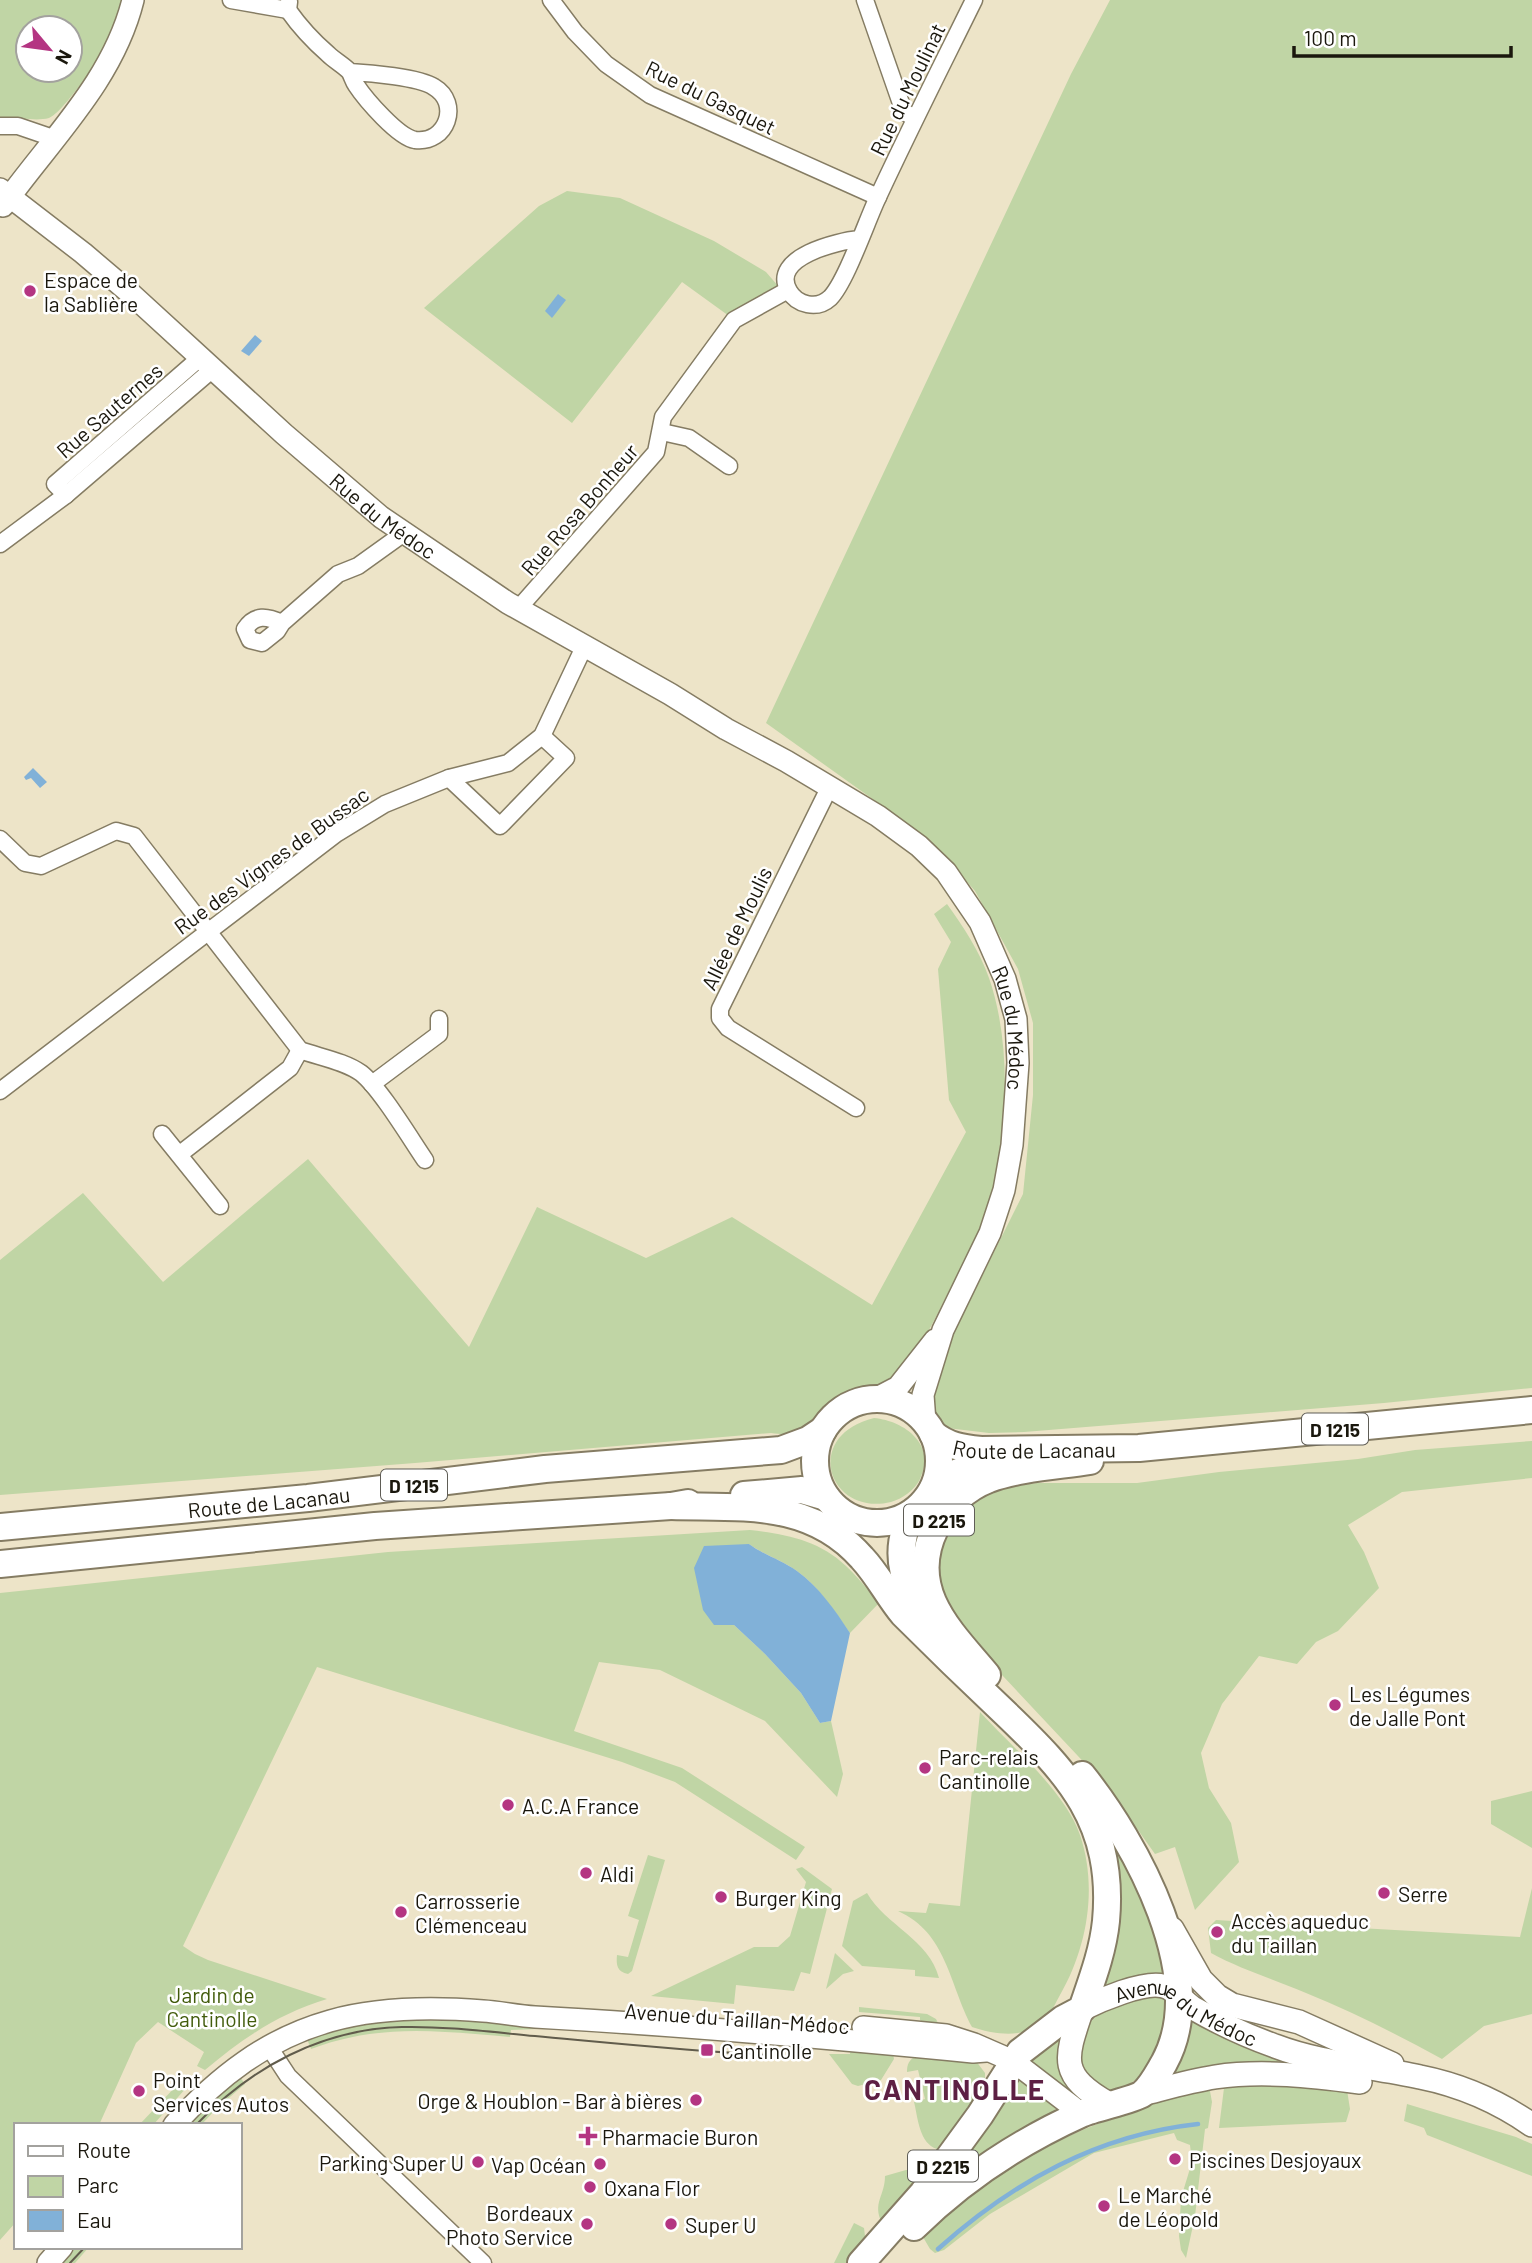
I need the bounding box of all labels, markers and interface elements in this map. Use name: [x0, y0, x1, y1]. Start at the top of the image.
north arrow: [14, 14, 84, 84]
scale bar: [1294, 14, 1511, 58]
street label: Rue du Moulinat: [864, 19, 950, 159]
text: 100 m: [1304, 25, 1357, 50]
text: N: [51, 46, 77, 69]
street label: Rue du Gasquet: [642, 55, 780, 139]
place label: Espace de la Sablière: [44, 267, 138, 316]
marker: Espace de la Sablière: [22, 283, 38, 299]
street label: Rue Sauternes: [51, 357, 167, 463]
street label: Rue Rosa Bonheur: [515, 438, 643, 580]
street label: Rue du Médoc: [326, 467, 441, 563]
street label: Rue des Vignes de Bussac: [169, 781, 373, 939]
street label: Allée de Moulis: [695, 862, 777, 994]
street label: Rue du Médoc: [988, 961, 1031, 1091]
road number: D 1215: [1302, 1414, 1368, 1444]
street label: Route de Lacanau: [951, 1433, 1116, 1463]
road number: D 1215: [381, 1470, 447, 1500]
street label: Route de Lacanau: [187, 1480, 351, 1522]
road number: D 2215: [904, 1504, 974, 1536]
place label: Les Légumes de Jalle Pont: [1349, 1681, 1470, 1730]
marker: Les Légumes de Jalle Pont: [1327, 1697, 1343, 1713]
place label: Parc-relais Cantinolle: [939, 1744, 1039, 1793]
marker: Parc-relais Cantinolle: [917, 1760, 933, 1776]
place label: A.C.A France: [522, 1793, 639, 1818]
marker: A.C.A France: [500, 1797, 516, 1813]
place label: Aldi: [600, 1861, 634, 1886]
marker: Aldi: [578, 1865, 594, 1881]
place label: Serre: [1398, 1881, 1448, 1906]
place label: Burger King: [735, 1885, 842, 1910]
marker: Serre: [1376, 1885, 1392, 1901]
place label: Carrosserie Clémenceau: [415, 1888, 527, 1937]
marker: Burger King: [713, 1889, 729, 1905]
marker: Carrosserie Clémenceau: [393, 1904, 409, 1920]
place label: Accès aqueduc du Taillan: [1231, 1908, 1369, 1957]
marker: Accès aqueduc du Taillan: [1209, 1924, 1225, 1940]
street label: Avenue du Médoc: [1110, 1972, 1261, 2050]
park label: Jardin de Cantinolle: [166, 1982, 258, 2031]
street label: Avenue du Taillan-Médoc: [624, 1998, 850, 2038]
place label: Cantinolle: [721, 2038, 812, 2063]
marker: Cantinolle: [699, 2042, 715, 2058]
place label: Point Services Autos: [153, 2067, 289, 2116]
district label: CANTINOLLE: [864, 2072, 1046, 2106]
marker: Point Services Autos: [131, 2083, 147, 2099]
place label: Orge & Houblon - Bar à bières: [418, 2088, 682, 2113]
marker: Orge & Houblon - Bar à bières: [688, 2092, 704, 2108]
legend: [14, 2123, 242, 2249]
place label: Pharmacie Buron: [602, 2124, 758, 2149]
marker: Pharmacie Buron: [580, 2128, 596, 2144]
text: Route: [77, 2137, 131, 2162]
place label: Piscines Desjoyaux: [1189, 2147, 1361, 2172]
place label: Parking Super U: [319, 2150, 464, 2175]
road number: D 2215: [908, 2150, 978, 2182]
marker: Piscines Desjoyaux: [1167, 2151, 1183, 2167]
place label: Vap Océan: [491, 2152, 586, 2177]
marker: Parking Super U: [470, 2154, 486, 2170]
marker: Vap Océan: [592, 2156, 608, 2172]
text: Parc: [77, 2172, 119, 2197]
place label: Oxana Flor: [604, 2175, 700, 2200]
marker: Oxana Flor: [582, 2179, 598, 2195]
place label: Le Marché de Léopold: [1118, 2182, 1219, 2231]
marker: Le Marché de Léopold: [1096, 2198, 1112, 2214]
place label: Bordeaux Photo Service: [446, 2200, 573, 2249]
text: Eau: [77, 2207, 112, 2232]
place label: Super U: [685, 2212, 757, 2237]
marker: Bordeaux Photo Service: [579, 2216, 595, 2232]
marker: Super U: [663, 2216, 679, 2232]

